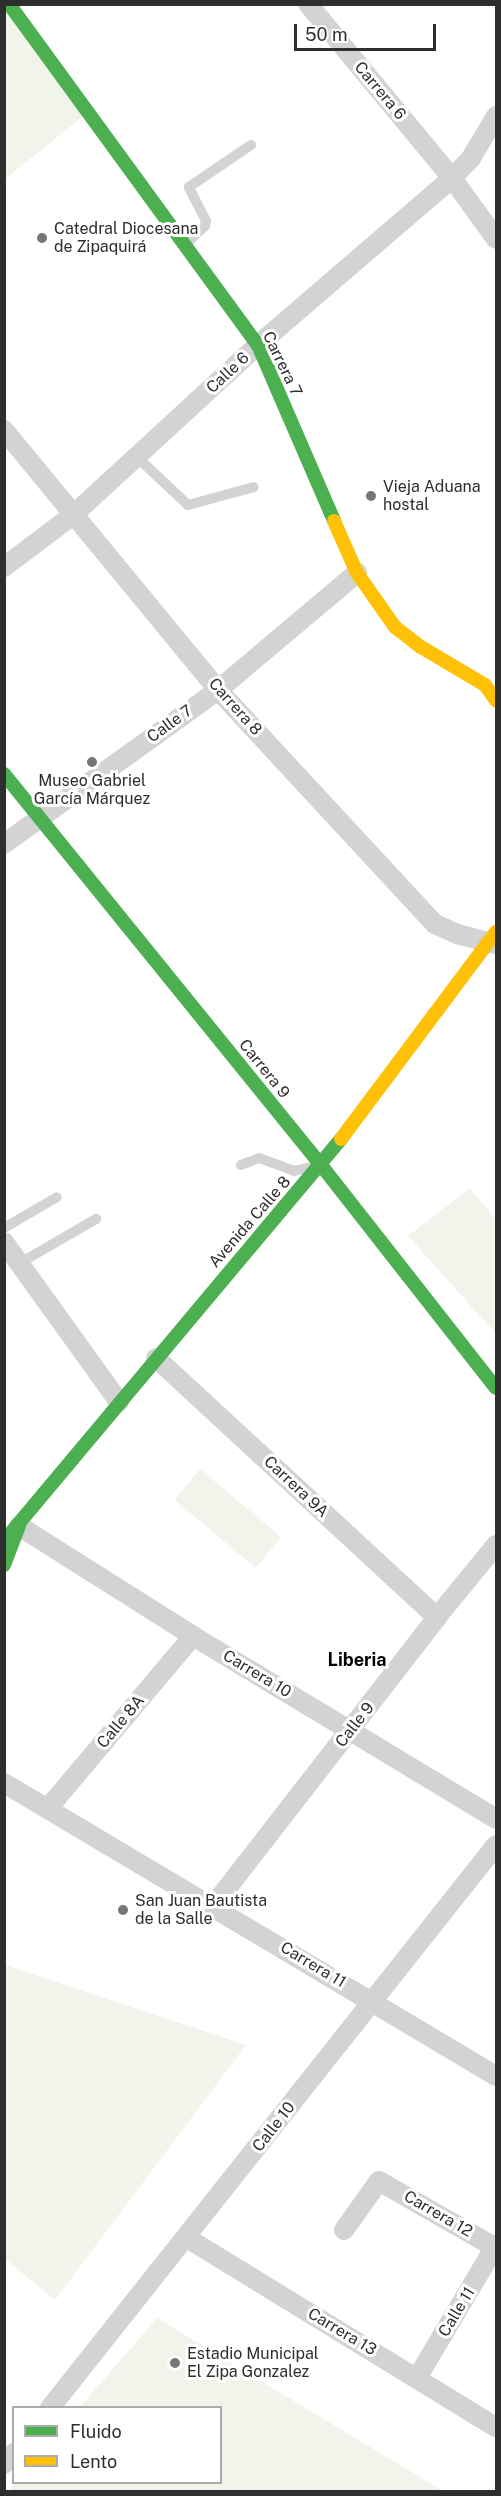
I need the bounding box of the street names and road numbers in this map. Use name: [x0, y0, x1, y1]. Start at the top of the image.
street label: Carrera 6: [350, 58, 410, 124]
street label: Carrera 7: [258, 329, 306, 399]
street label: Calle 6: [203, 348, 253, 398]
street label: Carrera 8: [204, 674, 266, 740]
street label: Calle 7: [144, 701, 196, 747]
street label: Carrera 9: [235, 1036, 293, 1102]
street label: Avenida Calle 8: [205, 1172, 295, 1272]
street label: Carrera 9A: [260, 1452, 332, 1522]
street label: Carrera 10: [219, 1646, 295, 1702]
street label: Calle 8A: [93, 1692, 149, 1752]
street label: Calle 9: [332, 1699, 378, 1751]
street label: Carrera 11: [277, 1938, 349, 1992]
street label: Calle 10: [249, 2098, 299, 2156]
street label: Carrera 12: [400, 2187, 476, 2241]
street label: Calle 11: [435, 2284, 479, 2340]
street label: Carrera 13: [304, 2304, 380, 2360]

